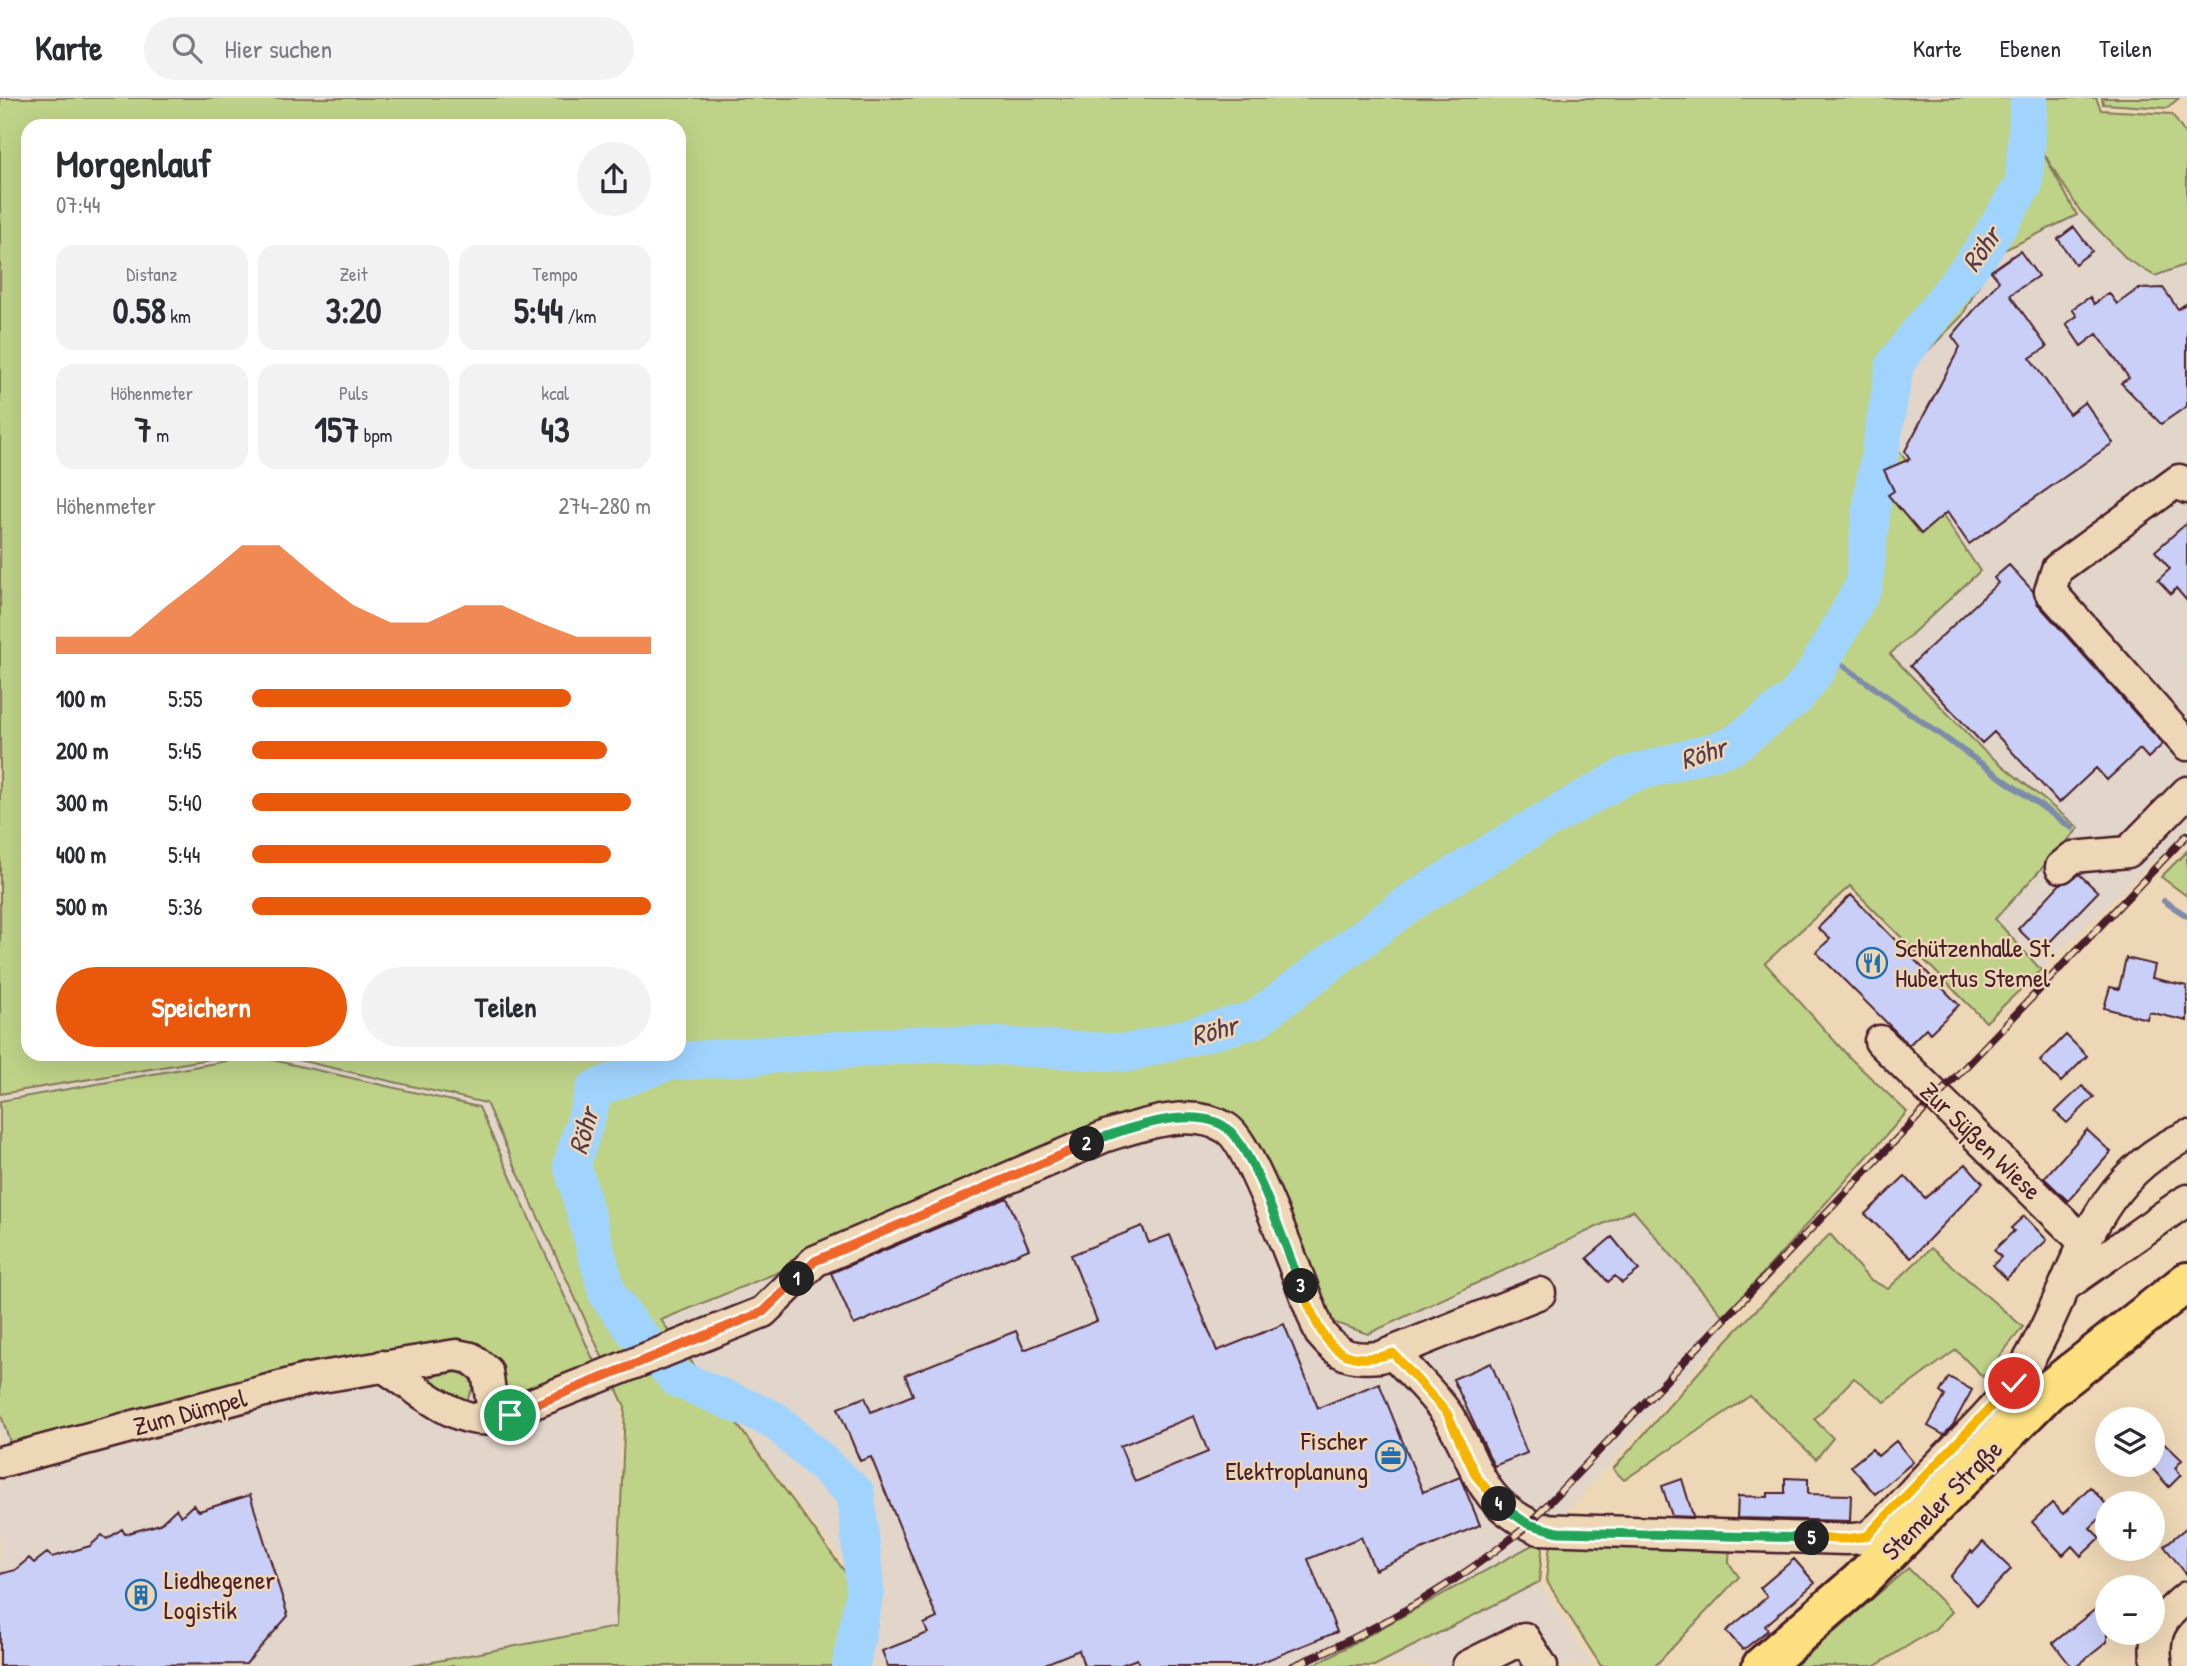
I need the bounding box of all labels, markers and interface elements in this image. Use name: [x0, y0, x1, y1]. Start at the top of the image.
search box: [144, 17, 634, 80]
text: Karte: [35, 26, 102, 70]
icon: search: [168, 29, 206, 67]
text: Hier suchen: [224, 31, 332, 66]
text: Karte: [1913, 32, 1962, 64]
text: Ebenen: [2000, 32, 2061, 64]
text: Teilen: [2099, 32, 2152, 64]
text: Morgenlauf: [56, 137, 212, 189]
button: share: [577, 142, 651, 216]
text: 07:44: [56, 189, 100, 220]
water label: Röhr: [1952, 216, 2012, 279]
text: Distanz: [126, 261, 177, 287]
text: Zeit: [339, 261, 367, 287]
text: Tempo: [533, 261, 578, 287]
text: 0.58: [113, 287, 166, 334]
text: 3:20: [326, 287, 381, 334]
text: 5:44: [514, 287, 563, 334]
text: km: [166, 303, 191, 329]
text: /km: [563, 303, 596, 329]
text: Höhenmeter: [111, 380, 193, 406]
text: Puls: [339, 380, 368, 406]
text: kcal: [541, 380, 569, 406]
text: 7: [135, 406, 152, 453]
text: 157: [314, 406, 359, 453]
text: 43: [541, 406, 570, 453]
text: m: [152, 422, 169, 448]
text: bpm: [359, 422, 393, 448]
text: Höhenmeter: [56, 490, 156, 521]
text: 274–280 m: [559, 490, 651, 521]
text: 100 m: [56, 683, 106, 714]
text: 5:55: [168, 683, 203, 714]
water label: Röhr: [1675, 727, 1734, 778]
text: 200 m: [56, 735, 108, 766]
text: 5:45: [168, 735, 201, 766]
text: 300 m: [56, 787, 108, 818]
text: 5:40: [168, 787, 202, 818]
text: 400 m: [56, 839, 106, 870]
text: 5:44: [168, 839, 200, 870]
text: 500 m: [56, 891, 107, 922]
text: 5:36: [168, 891, 203, 922]
place label: Schützenhalle St. Hubertus Stemel: [1895, 930, 2056, 995]
restaurant icon: Schützenhalle St. Hubertus Stemel: [1855, 946, 1889, 980]
button: Speichern: [56, 967, 347, 1047]
button: Teilen: [361, 967, 651, 1047]
water label: Röhr: [1187, 1005, 1244, 1054]
street label: Zur Süßen Wiese: [1913, 1074, 2050, 1208]
water label: Röhr: [558, 1100, 609, 1159]
pin: 2: [1070, 1126, 1104, 1162]
text: 2: [1082, 1130, 1091, 1156]
pin: 1: [780, 1262, 814, 1296]
text: 1: [793, 1265, 800, 1291]
pin: 3: [1284, 1268, 1318, 1304]
text: 3: [1296, 1272, 1305, 1298]
pin: [1984, 1353, 2044, 1413]
icon: check: [1995, 1364, 2033, 1402]
street label: Zum Dümpel: [129, 1380, 251, 1443]
pin: [480, 1385, 540, 1445]
icon: arrive: [491, 1396, 529, 1434]
map controls: [2095, 1407, 2165, 1645]
button: layers: [2095, 1407, 2165, 1477]
place label: Fischer Elektroplanung: [1225, 1423, 1368, 1488]
street label: Stemeler Straße: [1874, 1432, 2010, 1568]
office icon: Fischer Elektroplanung: [1374, 1439, 1408, 1473]
pin: 4: [1482, 1486, 1516, 1522]
text: 4: [1495, 1490, 1502, 1516]
button: +: [2095, 1491, 2165, 1561]
pin: 5: [1794, 1520, 1829, 1556]
text: 5: [1807, 1524, 1816, 1550]
place label: Liedhegener Logistik: [164, 1562, 275, 1627]
button: −: [2095, 1575, 2165, 1645]
building icon: Liedhegener Logistik: [124, 1578, 158, 1612]

